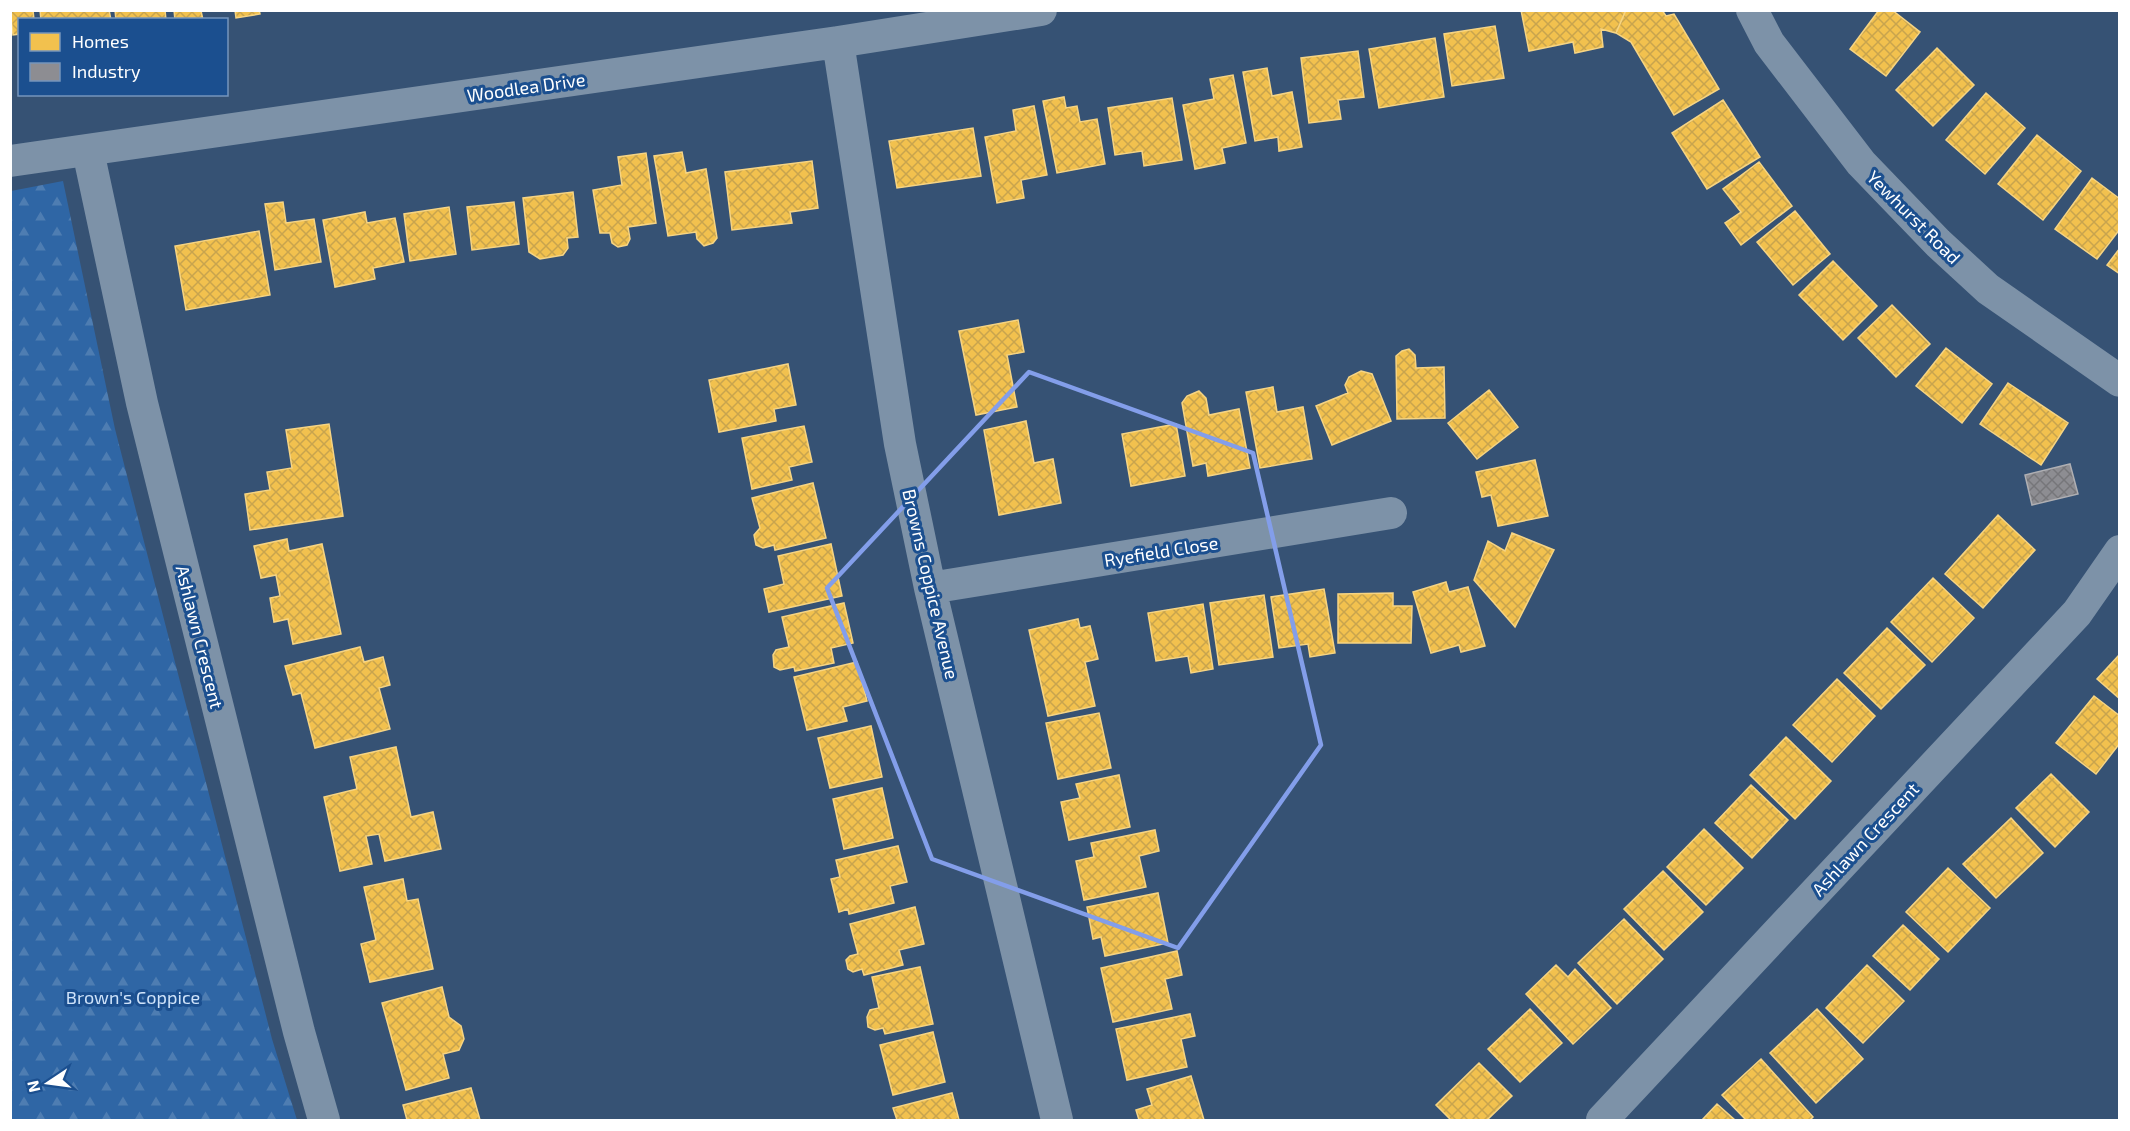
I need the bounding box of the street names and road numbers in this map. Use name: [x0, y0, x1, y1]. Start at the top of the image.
street label: Woodlea Drive: [465, 68, 587, 106]
street label: Yewhurst Road: [1863, 166, 1965, 268]
street label: Browns Coppice Avenue: [898, 487, 964, 681]
street label: Ryefield Close: [1102, 531, 1220, 571]
street label: Ashlawn Crescent: [172, 563, 228, 711]
street label: Ashlawn Crescent: [1807, 778, 1923, 900]

